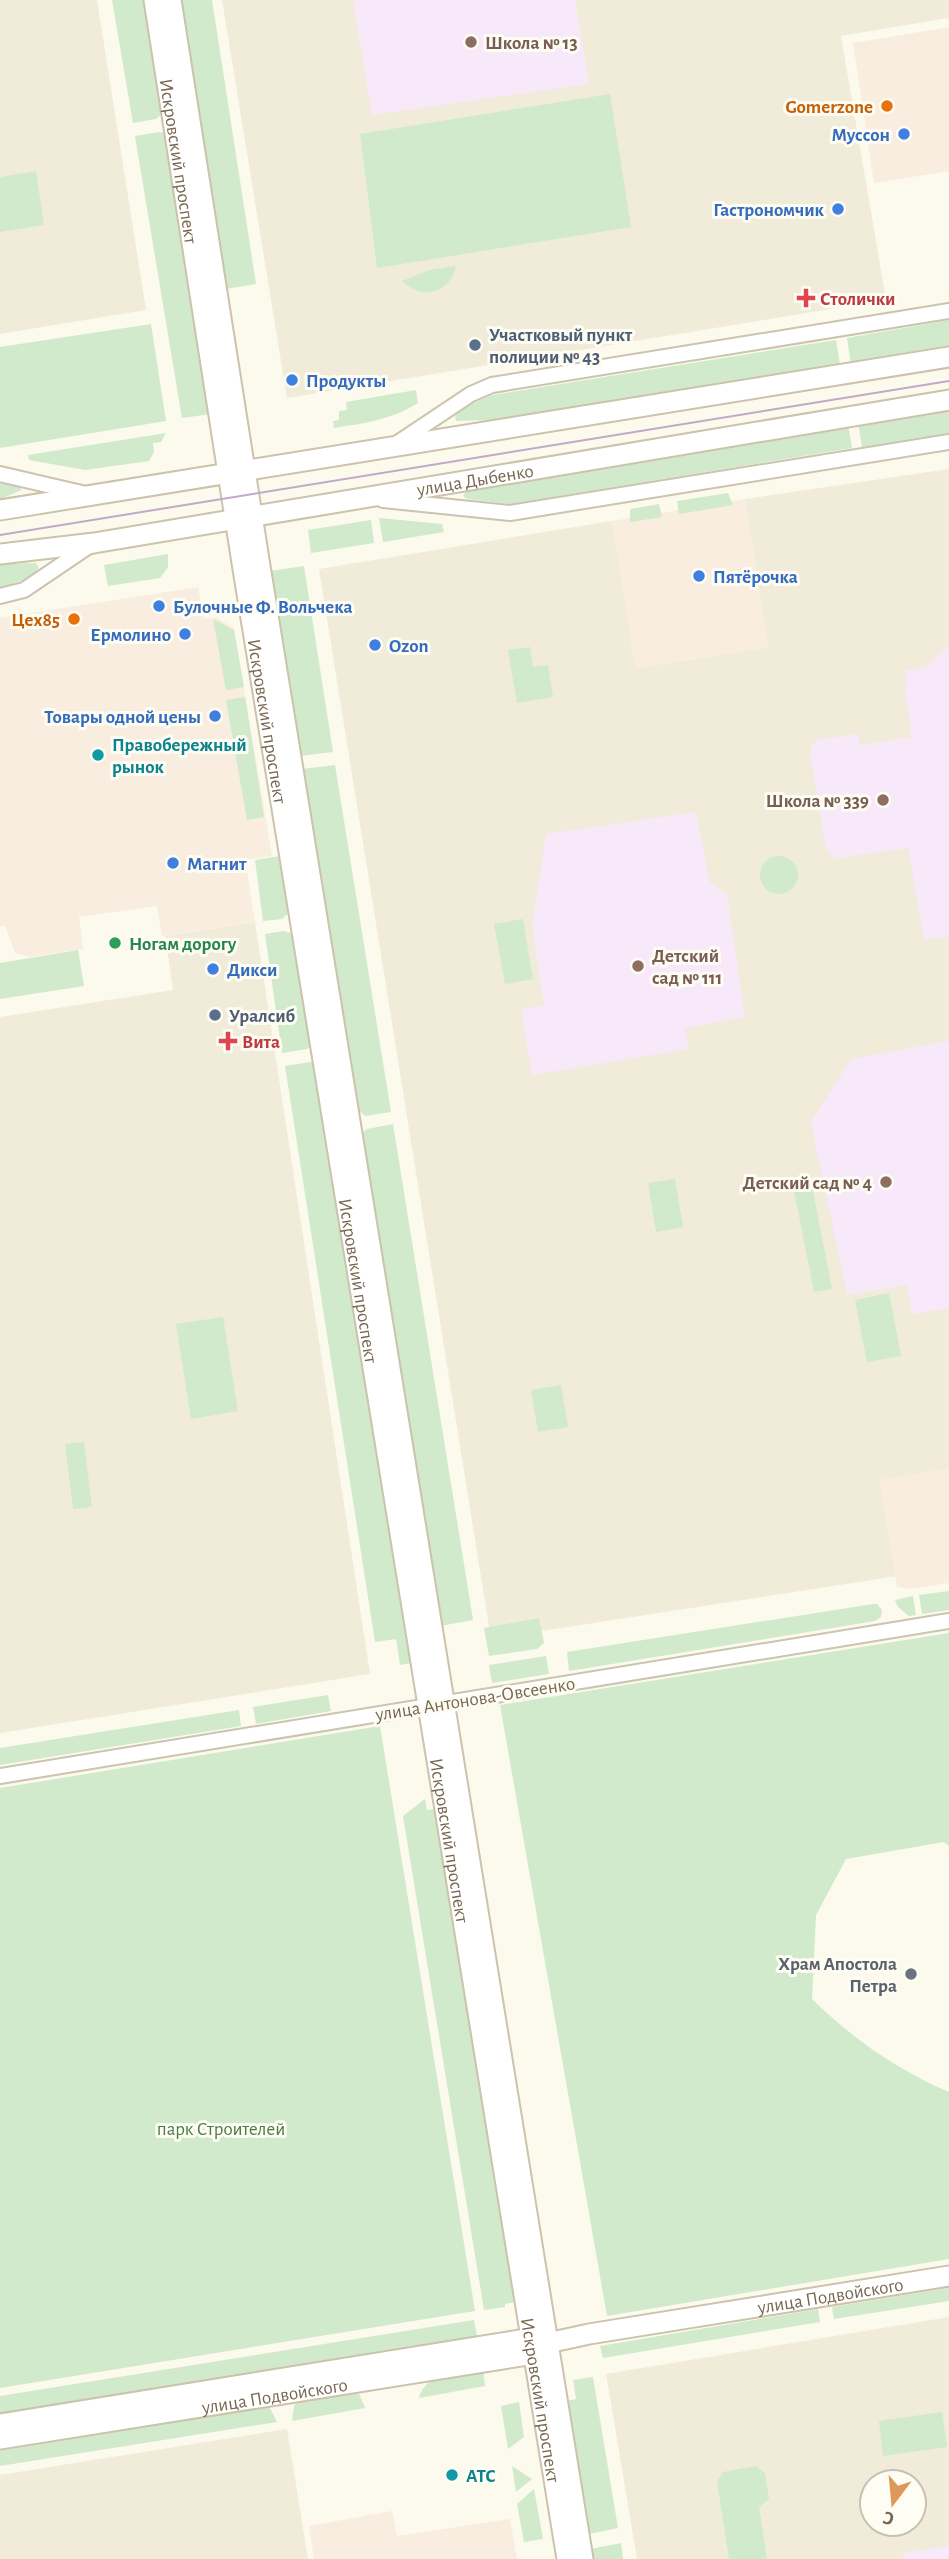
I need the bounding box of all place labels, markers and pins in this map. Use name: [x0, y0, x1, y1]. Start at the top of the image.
marker: Школа № 13: [463, 34, 479, 50]
place label: Школа № 13: [485, 34, 578, 53]
place label: Gomerzone: [786, 98, 873, 117]
marker: Gomerzone: [879, 98, 895, 114]
place label: Муссон: [831, 126, 890, 145]
marker: Муссон: [896, 126, 912, 142]
place label: Гастрономчик: [713, 201, 825, 220]
marker: Гастрономчик: [830, 201, 846, 217]
marker: Столички: [798, 290, 814, 306]
place label: Столички: [820, 290, 896, 309]
place label: Участковый пункт полиции № 43: [489, 326, 633, 367]
marker: Участковый пункт полиции № 43: [467, 337, 483, 353]
marker: Продукты: [284, 372, 300, 388]
place label: Продукты: [306, 372, 386, 391]
marker: Пятёрочка: [691, 568, 707, 584]
place label: Пятёрочка: [713, 568, 798, 587]
marker: Булочные Ф. Вольчека: [151, 598, 167, 614]
place label: Булочные Ф. Вольчека: [173, 598, 352, 617]
place label: Цех85: [11, 611, 60, 630]
marker: Цех85: [66, 611, 82, 627]
place label: Ермолино: [90, 626, 171, 645]
marker: Ермолино: [177, 626, 193, 642]
marker: Ozon: [367, 637, 383, 653]
place label: Ozon: [389, 637, 428, 656]
place label: Товары одной цены: [44, 708, 201, 727]
marker: Товары одной цены: [207, 708, 223, 724]
place label: Правобережный рынок: [112, 736, 247, 777]
marker: Правобережный рынок: [90, 747, 106, 763]
place label: Школа № 339: [766, 792, 869, 811]
marker: Школа № 339: [875, 792, 891, 808]
marker: Магнит: [165, 855, 181, 871]
place label: Магнит: [187, 855, 247, 874]
marker: Ногам дорогу: [107, 935, 123, 951]
place label: Ногам дорогу: [129, 935, 237, 954]
place label: Детский сад № 111: [652, 947, 722, 988]
marker: Детский сад № 111: [630, 958, 646, 974]
marker: Дикси: [205, 961, 221, 977]
place label: Дикси: [227, 961, 277, 980]
marker: Уралсиб: [207, 1007, 223, 1023]
place label: Уралсиб: [229, 1007, 296, 1026]
marker: Вита: [220, 1033, 236, 1049]
place label: Вита: [242, 1033, 280, 1052]
place label: Детский сад № 4: [743, 1174, 872, 1193]
marker: Детский сад № 4: [878, 1174, 894, 1190]
place label: Храм Апостола Петра: [778, 1955, 897, 1996]
marker: Храм Апостола Петра: [903, 1966, 919, 1982]
marker: АТС: [444, 2467, 460, 2483]
place label: АТС: [466, 2467, 496, 2486]

